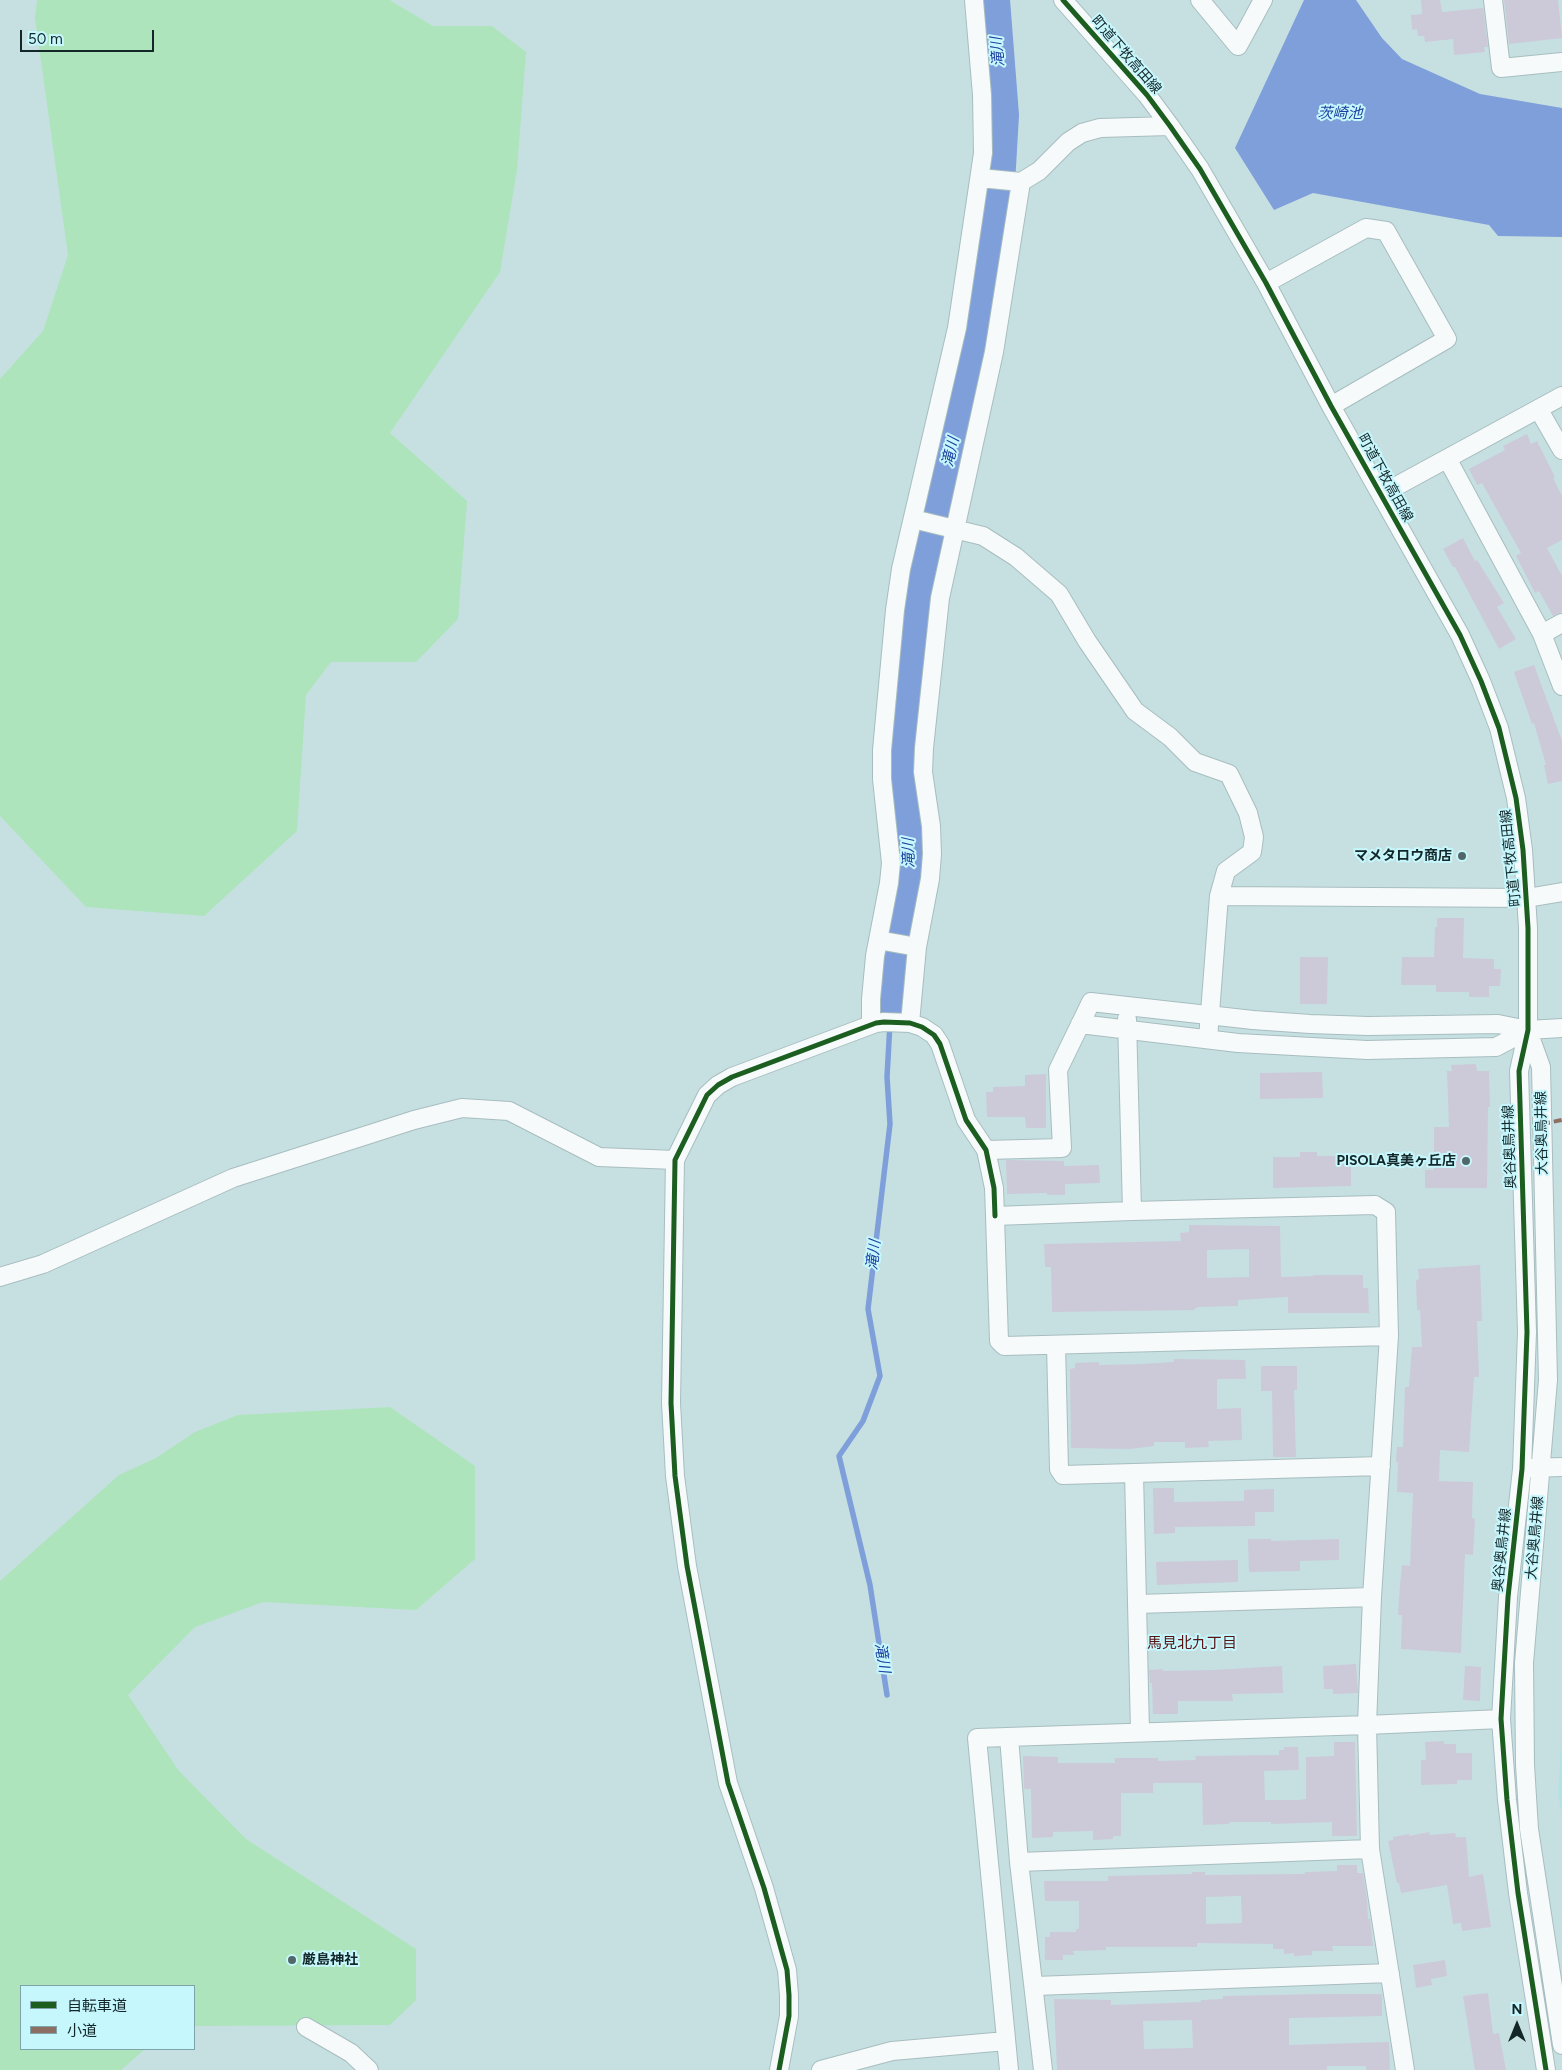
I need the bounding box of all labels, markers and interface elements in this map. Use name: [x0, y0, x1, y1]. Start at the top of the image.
street label: 町道下牧高田線: [1088, 13, 1164, 97]
scale bar: [22, 20, 156, 52]
text: 50 m: [28, 30, 63, 48]
water label: 滝川: [988, 36, 1008, 68]
water label: 茨崎池: [1318, 105, 1362, 123]
street label: 町道下牧高田線: [1354, 431, 1416, 525]
water label: 滝川: [939, 435, 963, 469]
street label: 町道下牧高田線: [1498, 808, 1524, 908]
water label: 滝川: [900, 838, 918, 868]
place label: マメタロウ商店: [1354, 848, 1452, 864]
marker: マメタロウ商店: [1456, 850, 1468, 862]
street label: 大谷奥鳥井線: [1533, 1091, 1551, 1175]
street label: 奥谷奥鳥井線: [1500, 1105, 1520, 1189]
place label: PISOLA真美ヶ丘店: [1336, 1153, 1456, 1169]
marker: PISOLA真美ヶ丘店: [1460, 1155, 1472, 1167]
water label: 滝川: [863, 1239, 885, 1271]
street label: 大谷奥鳥井線: [1523, 1495, 1547, 1581]
street label: 奥谷奥鳥井線: [1489, 1507, 1515, 1593]
district label: 馬見北九丁目: [1147, 1635, 1237, 1653]
water label: 滝川: [871, 1642, 893, 1674]
place label: 厳島神社: [302, 1952, 358, 1968]
marker: 厳島神社: [286, 1954, 298, 1966]
legend: [20, 1985, 195, 2050]
text: 自転車道: [67, 1997, 127, 2015]
north arrow: [1492, 2000, 1542, 2050]
text: N: [1512, 2001, 1522, 2018]
text: 小道: [67, 2022, 97, 2040]

